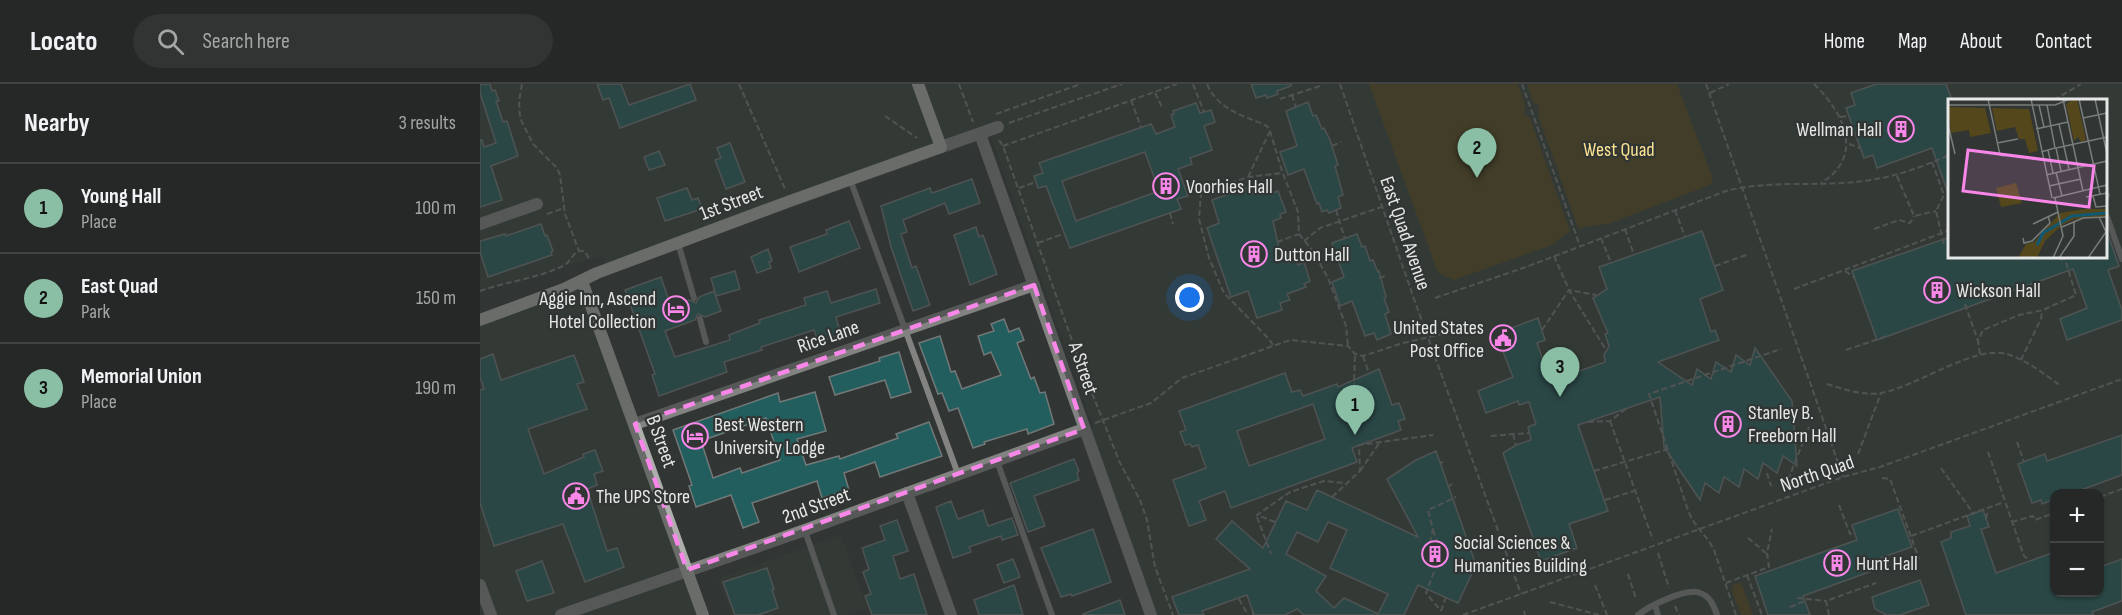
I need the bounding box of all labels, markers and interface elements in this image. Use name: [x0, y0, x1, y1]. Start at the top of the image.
search box: [133, 14, 553, 68]
text: Locato: [30, 25, 97, 58]
icon: search: [154, 25, 187, 58]
text: Search here: [202, 28, 290, 55]
text: Home: [1824, 29, 1865, 54]
text: Map: [1898, 29, 1927, 54]
text: About: [1960, 29, 2002, 54]
text: Contact: [2035, 29, 2092, 54]
inset map: [1948, 99, 2107, 258]
text: Nearby: [24, 108, 90, 139]
text: 3 results: [399, 111, 456, 135]
building icon: Wellman Hall: [1886, 114, 1916, 144]
place label: Wellman Hall: [1796, 118, 1882, 142]
pin: 2: [1458, 128, 1496, 178]
park label: West Quad: [1583, 138, 1655, 162]
building icon: Voorhies Hall: [1151, 171, 1181, 201]
street label: East Quad Avenue: [1374, 173, 1436, 293]
place label: Voorhies Hall: [1186, 175, 1273, 199]
street label: 1st Street: [696, 180, 766, 226]
text: Young Hall: [81, 183, 161, 210]
text: 1: [40, 196, 47, 220]
text: 100 m: [415, 196, 456, 220]
text: Place: [81, 210, 117, 234]
building icon: Dutton Hall: [1239, 239, 1269, 269]
place label: Dutton Hall: [1274, 243, 1350, 267]
text: East Quad: [81, 273, 158, 300]
building icon: Wickson Hall: [1922, 275, 1952, 305]
place label: Wickson Hall: [1956, 279, 2041, 303]
your location: [1175, 283, 1204, 312]
text: 2: [39, 286, 48, 310]
text: 150 m: [416, 286, 456, 310]
place label: Aggie Inn, Ascend Hotel Collection: [538, 287, 656, 334]
hotel icon: Aggie Inn, Ascend Hotel Collection: [661, 294, 691, 324]
text: Park: [81, 300, 110, 324]
street label: Rice Lane: [794, 315, 862, 359]
place label: United States Post Office: [1393, 316, 1484, 363]
public building icon: United States Post Office: [1488, 323, 1518, 353]
street label: A Street: [1063, 338, 1103, 398]
pin: 3: [1540, 348, 1580, 397]
text: Memorial Union: [81, 363, 202, 390]
text: 3: [39, 376, 48, 400]
text: 190 m: [415, 376, 456, 400]
pin: 1: [1336, 386, 1374, 435]
text: Place: [81, 390, 117, 414]
place label: Stanley B. Freeborn Hall: [1748, 401, 1836, 448]
building icon: Stanley B. Freeborn Hall: [1713, 409, 1743, 439]
street label: B Street: [641, 412, 682, 471]
place label: Best Western University Lodge: [714, 413, 825, 460]
hotel icon: Best Western University Lodge: [680, 421, 710, 451]
street label: North Quad: [1777, 450, 1857, 498]
public building icon: The UPS Store: [561, 481, 591, 511]
street label: 2nd Street: [779, 483, 854, 529]
place label: The UPS Store: [596, 485, 690, 509]
map controls: [2050, 489, 2104, 597]
button: +: [2050, 489, 2104, 543]
place label: Social Sciences & Humanities Building: [1454, 531, 1587, 578]
building icon: Social Sciences & Humanities Building: [1420, 539, 1450, 569]
button: −: [2050, 543, 2104, 597]
building icon: Hunt Hall: [1822, 548, 1852, 578]
place label: Hunt Hall: [1856, 552, 1918, 576]

